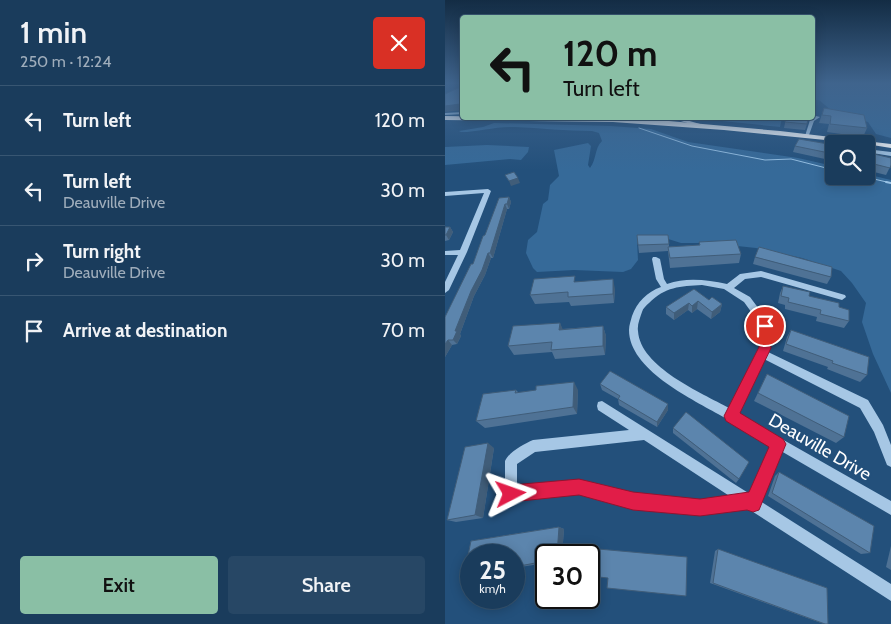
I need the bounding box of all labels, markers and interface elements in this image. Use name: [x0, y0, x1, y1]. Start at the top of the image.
text: 1 min: [20, 14, 87, 51]
button: close: [373, 17, 425, 69]
text: 120 m: [563, 32, 657, 75]
icon: left: [480, 35, 545, 100]
text: 250 m · 12:24: [20, 52, 111, 71]
text: Turn left: [563, 75, 640, 102]
icon: left: [20, 107, 48, 135]
text: Turn left: [63, 109, 131, 132]
text: 120 m: [375, 109, 425, 132]
map controls: [825, 135, 875, 185]
button: search: [825, 135, 875, 185]
text: Turn left: [63, 170, 131, 193]
icon: left: [20, 177, 48, 205]
text: 30 m: [381, 179, 425, 202]
text: Deauville Drive: [63, 193, 165, 212]
text: Turn right: [63, 240, 141, 263]
icon: right: [20, 247, 48, 275]
text: 30 m: [381, 249, 425, 272]
text: Deauville Drive: [63, 263, 165, 282]
pin: [744, 305, 786, 347]
icon: arrive: [751, 312, 779, 340]
icon: arrive: [20, 317, 48, 345]
text: Arrive at destination: [63, 319, 227, 342]
text: 70 m: [381, 319, 425, 342]
street label: Deauville Drive: [765, 409, 875, 485]
position arrow: [484, 467, 536, 519]
speed limit sign: 30: [535, 544, 600, 609]
text: 25: [479, 555, 506, 585]
button: Exit: [20, 556, 218, 614]
button: Share: [228, 556, 425, 614]
text: km/h: [479, 581, 506, 596]

